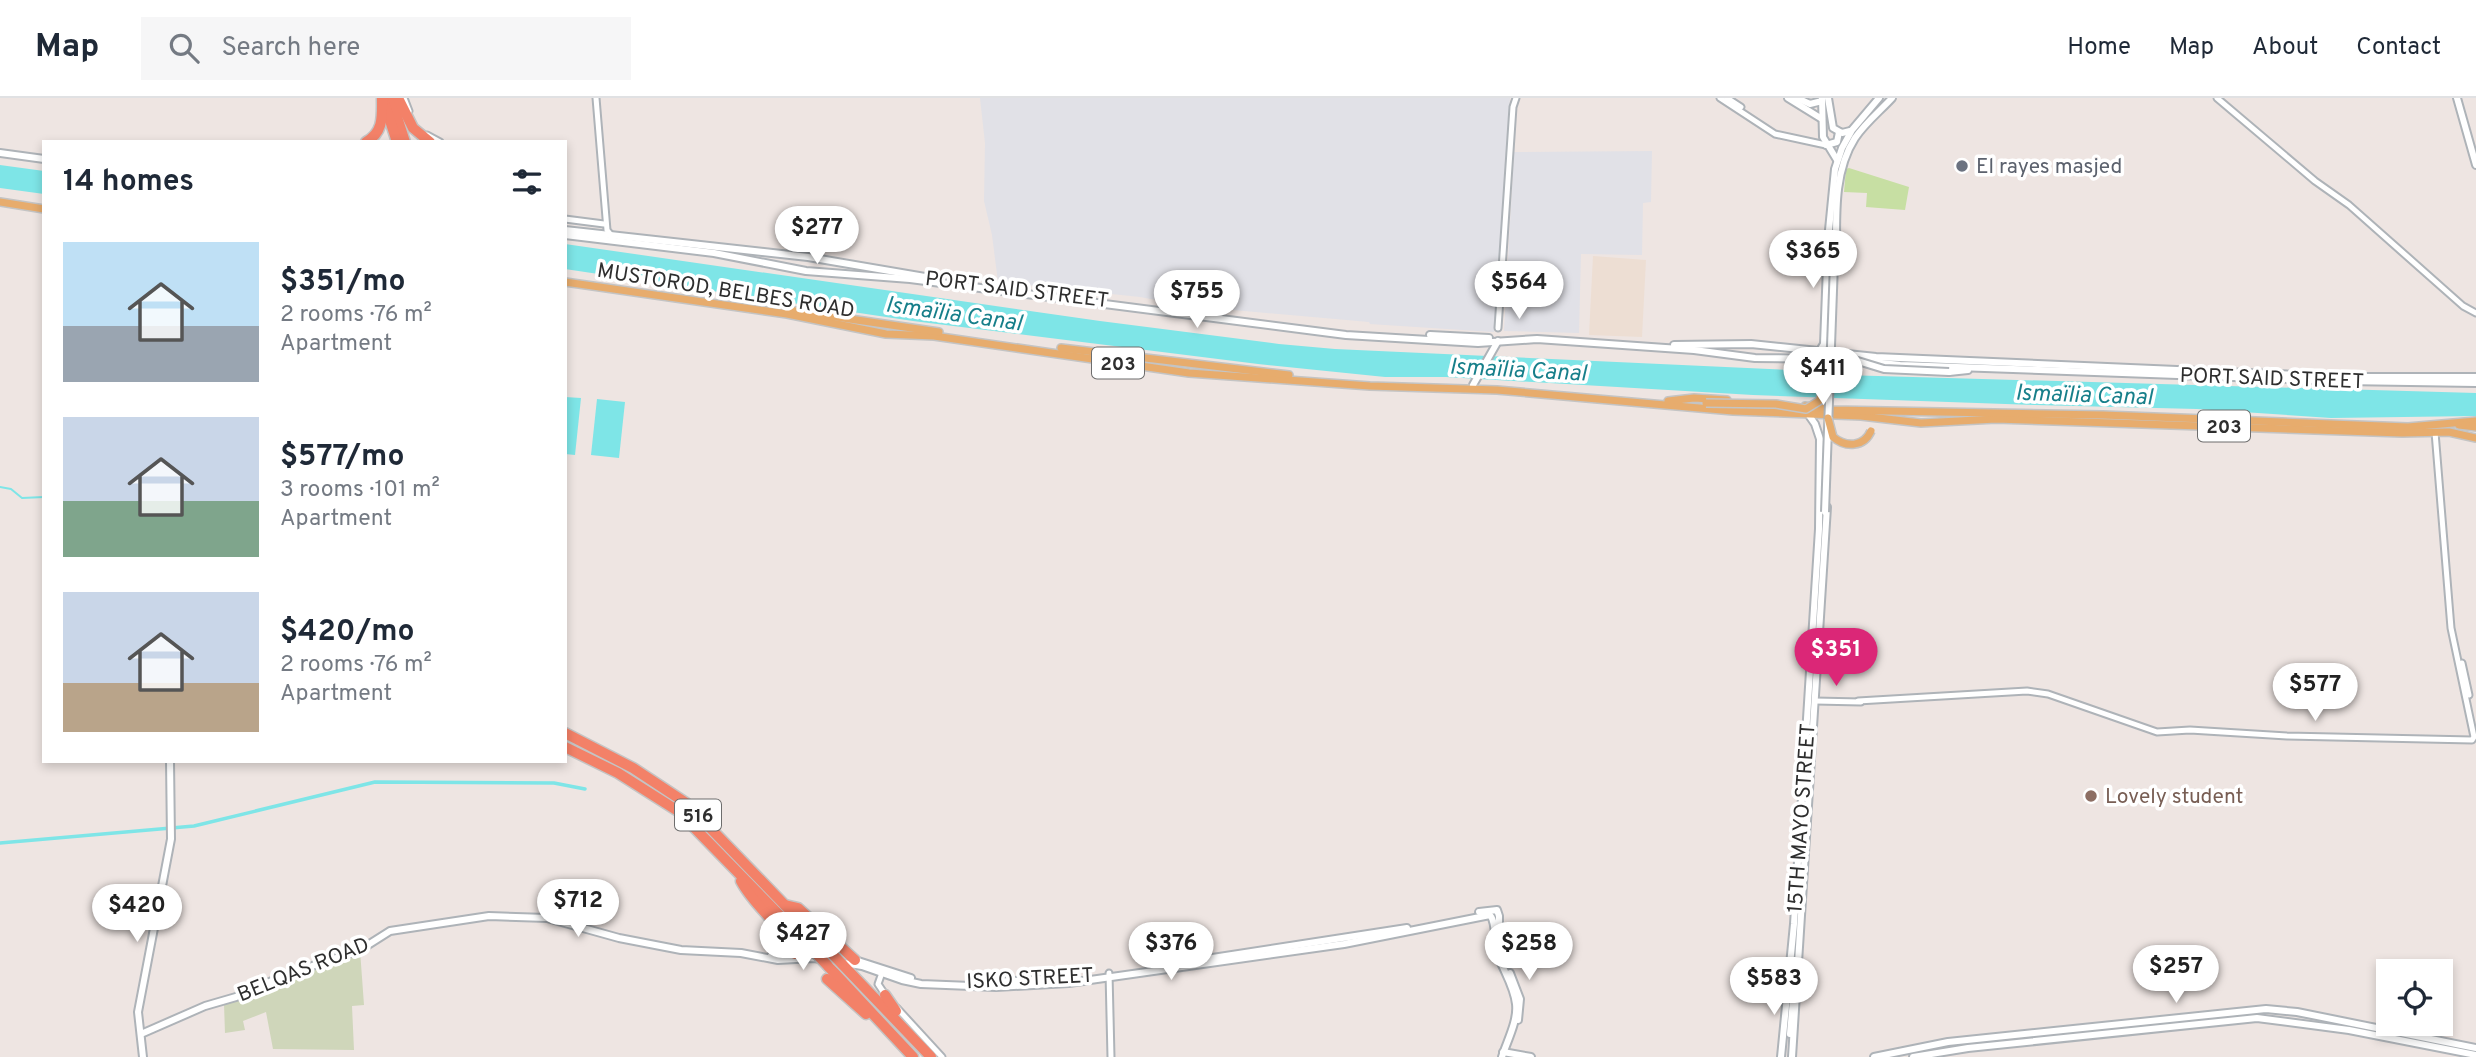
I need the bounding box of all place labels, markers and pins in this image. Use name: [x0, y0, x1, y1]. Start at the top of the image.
place label: El rayes masjed: [1976, 154, 2122, 181]
marker: El rayes masjed: [1954, 158, 1970, 174]
pin: $277: [776, 206, 858, 266]
pin: $365: [1772, 230, 1854, 290]
pin: $564: [1478, 262, 1560, 321]
pin: $755: [1156, 271, 1238, 330]
pin: $411: [1782, 348, 1864, 407]
pin: $351: [1795, 628, 1877, 688]
pin: $577: [2274, 664, 2356, 723]
place label: Lovely student: [2105, 784, 2243, 811]
marker: Lovely student: [2083, 788, 2099, 804]
pin: $712: [537, 880, 619, 939]
pin: $420: [96, 884, 178, 944]
pin: $427: [762, 912, 844, 972]
pin: $376: [1130, 922, 1212, 982]
pin: $258: [1488, 922, 1570, 982]
pin: $257: [2135, 946, 2217, 1005]
pin: $583: [1733, 958, 1815, 1017]

